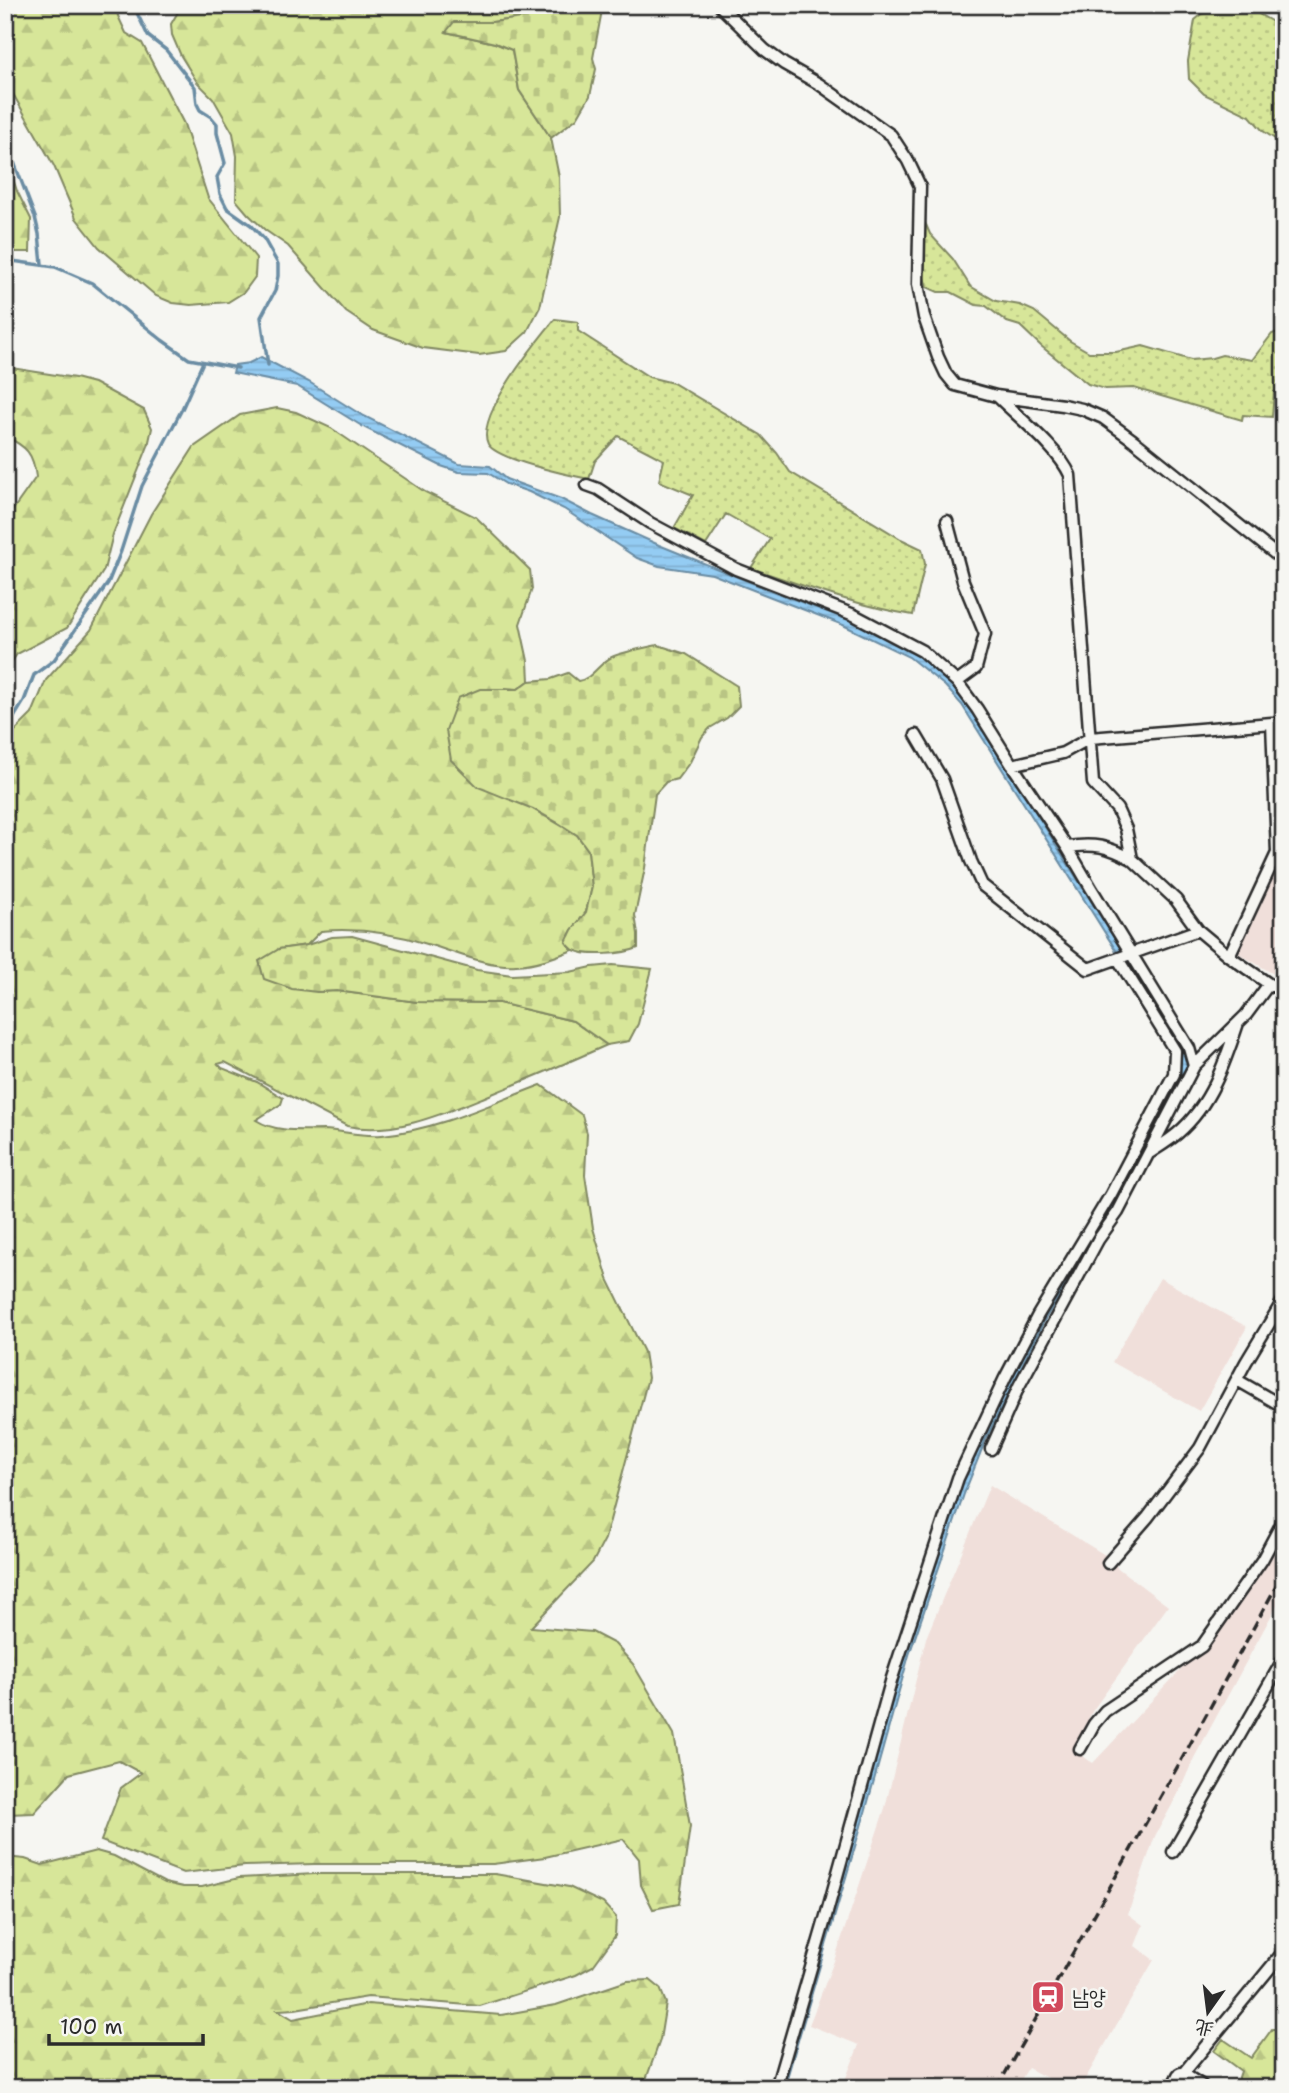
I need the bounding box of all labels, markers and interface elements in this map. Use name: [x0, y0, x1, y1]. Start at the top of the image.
station icon: 남양: [1029, 1978, 1067, 2016]
north arrow: [1174, 1978, 1244, 2048]
place label: 남양: [1072, 1983, 1106, 2011]
scale bar: [49, 2002, 203, 2046]
text: 100 m: [60, 2013, 123, 2041]
text: 北: [1192, 2014, 1216, 2042]

